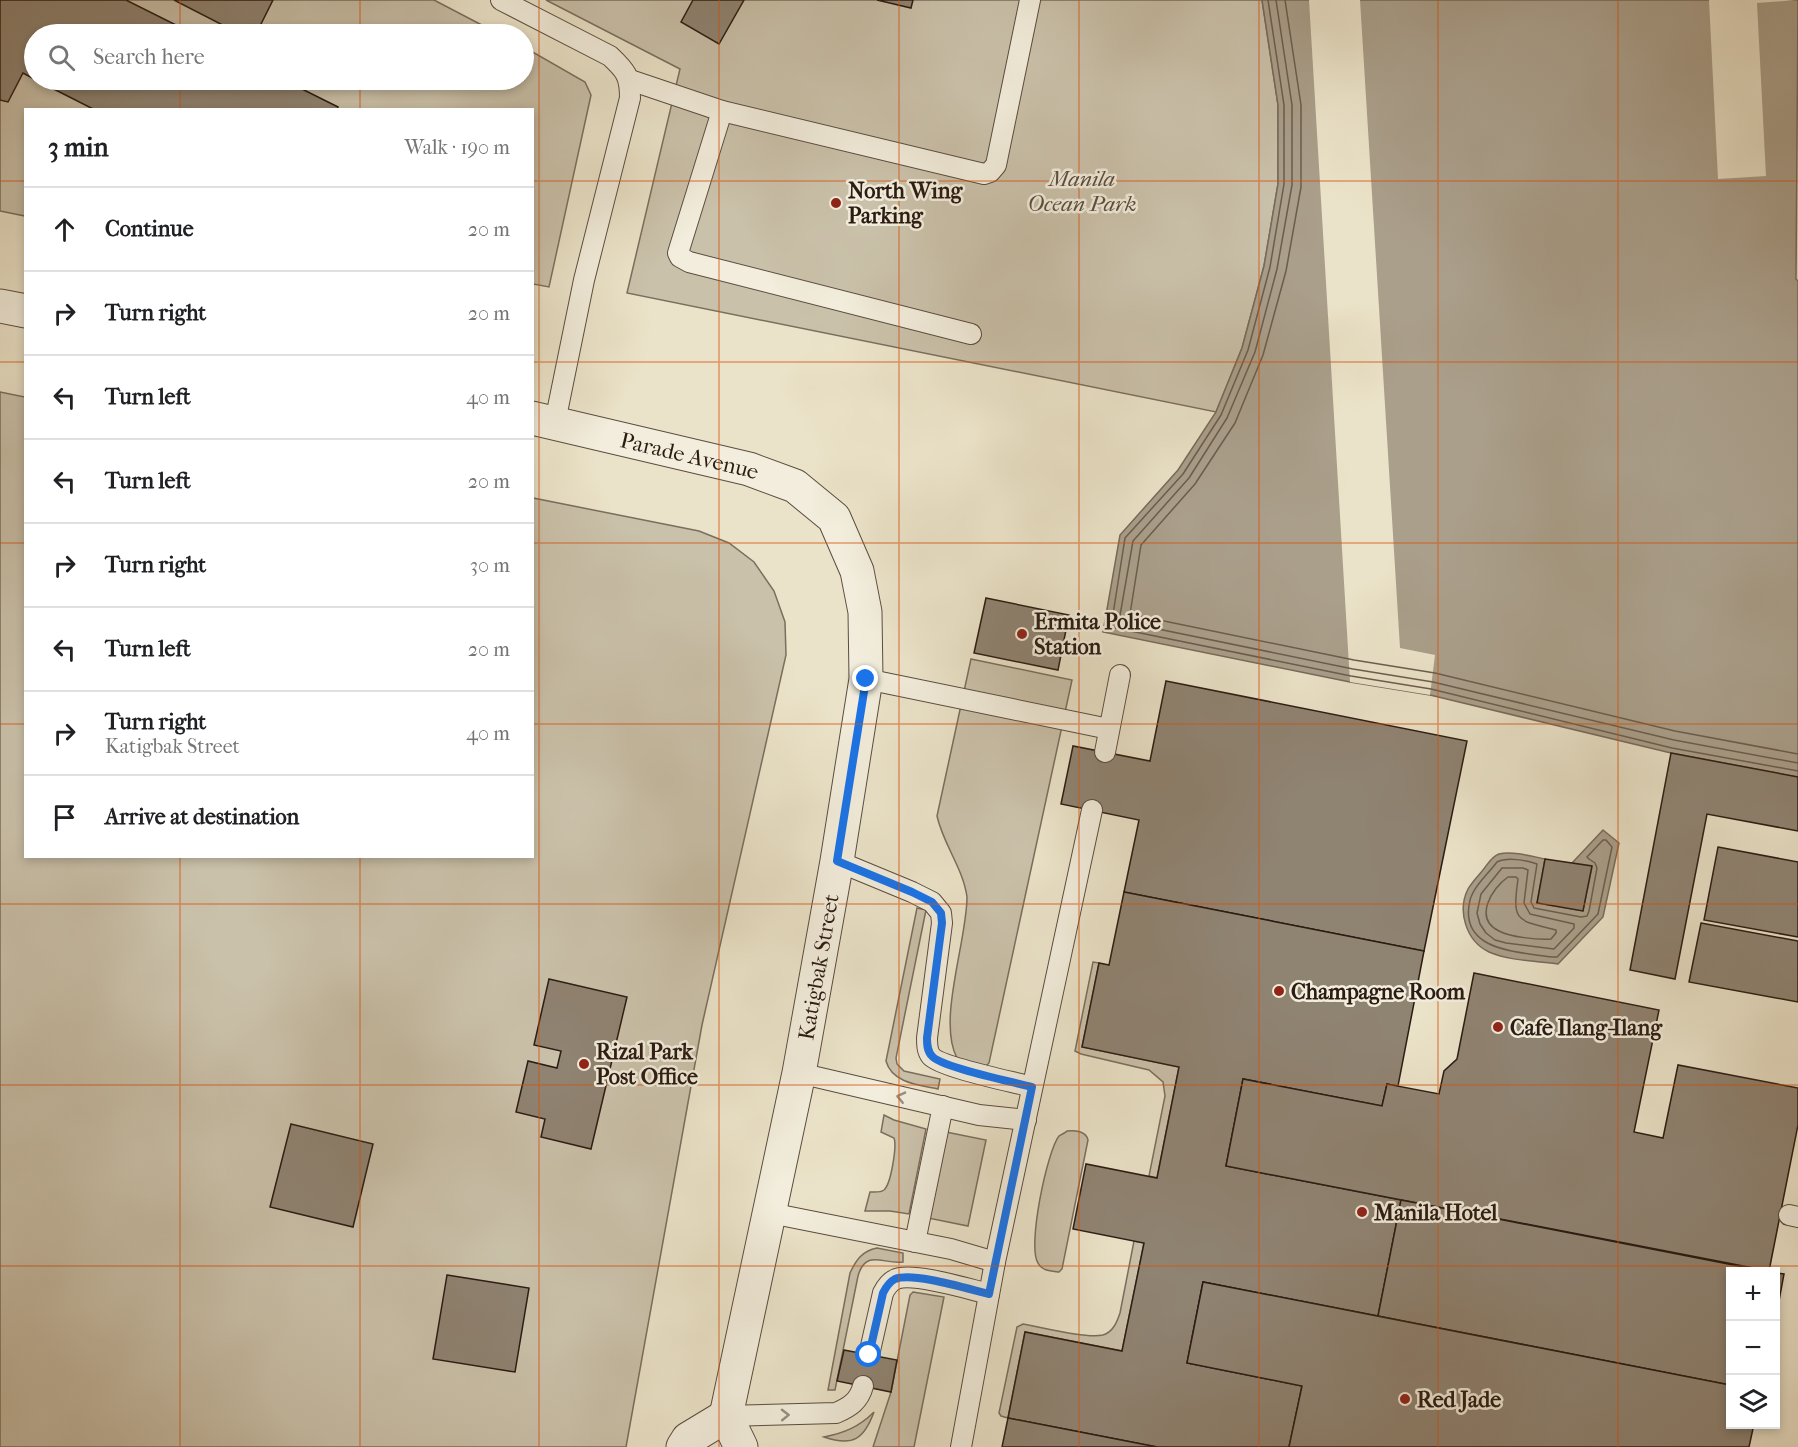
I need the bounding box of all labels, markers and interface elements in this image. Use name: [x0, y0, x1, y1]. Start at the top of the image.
search box: [24, 24, 534, 90]
icon: search: [45, 41, 78, 74]
text: Search here: [93, 44, 205, 70]
text: 3 min: [48, 132, 109, 163]
text: Walk · 190 m: [404, 136, 510, 159]
park label: Manila Ocean Park: [1027, 166, 1137, 217]
place label: North Wing Parking: [848, 178, 963, 229]
marker: North Wing Parking: [829, 196, 843, 210]
icon: ahead: [48, 213, 81, 246]
text: Continue: [105, 216, 194, 242]
text: 20 m: [468, 218, 510, 241]
icon: right: [48, 297, 81, 330]
text: Turn right: [105, 300, 206, 326]
text: 20 m: [468, 302, 510, 325]
icon: left: [48, 381, 81, 414]
text: Turn left: [105, 384, 191, 410]
text: 40 m: [466, 386, 510, 409]
street label: Parade Avenue: [618, 427, 762, 486]
icon: left: [48, 465, 81, 498]
text: Turn left: [105, 468, 191, 494]
text: 20 m: [468, 470, 510, 493]
icon: right: [48, 549, 81, 582]
text: Turn right: [105, 552, 206, 578]
text: 30 m: [470, 554, 510, 577]
place label: Ermita Police Station: [1034, 609, 1161, 660]
marker: Ermita Police Station: [1015, 627, 1029, 641]
icon: left: [48, 633, 81, 666]
text: Turn left: [105, 636, 191, 662]
text: 20 m: [468, 638, 510, 661]
route end: [852, 665, 878, 691]
text: Turn right: [105, 709, 206, 735]
icon: right: [48, 717, 81, 750]
text: 40 m: [466, 722, 510, 745]
text: Katigbak Street: [105, 735, 240, 758]
icon: arrive: [48, 801, 81, 834]
text: Arrive at destination: [105, 804, 299, 830]
street label: Katigbak Street: [793, 892, 845, 1042]
place label: Champagne Room: [1291, 979, 1466, 1005]
marker: Champagne Room: [1272, 984, 1286, 998]
place label: Cafe Ilang-Ilang: [1510, 1015, 1663, 1041]
marker: Cafe Ilang-Ilang: [1491, 1020, 1505, 1034]
place label: Rizal Park Post Office: [596, 1039, 698, 1090]
marker: Rizal Park Post Office: [577, 1057, 591, 1071]
one-way arrow: [897, 1091, 907, 1104]
place label: Manila Hotel: [1373, 1200, 1498, 1226]
marker: Manila Hotel: [1355, 1205, 1369, 1219]
map controls: [1726, 1267, 1780, 1429]
button: +: [1726, 1267, 1780, 1321]
button: −: [1726, 1321, 1780, 1375]
route start: [855, 1341, 881, 1367]
button: layers: [1726, 1375, 1780, 1429]
place label: Red Jade: [1417, 1387, 1501, 1413]
marker: Red Jade: [1398, 1392, 1412, 1406]
one-way arrow: [780, 1409, 789, 1421]

